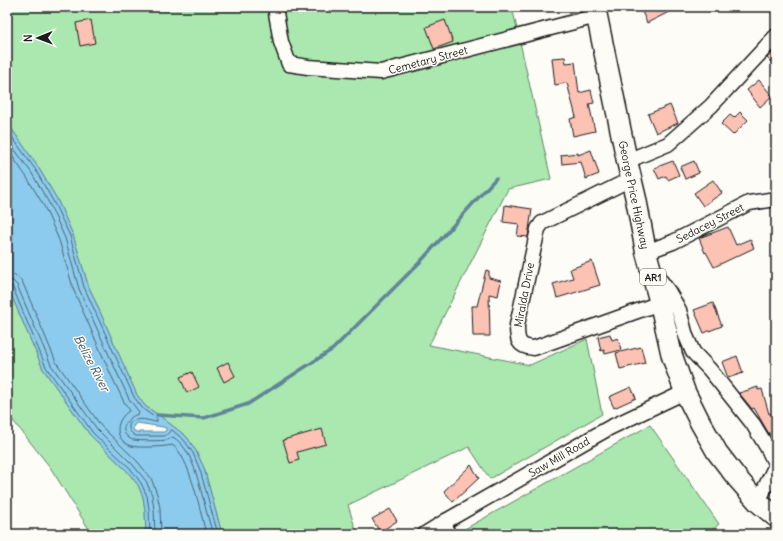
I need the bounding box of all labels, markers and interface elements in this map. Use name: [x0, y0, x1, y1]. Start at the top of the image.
north arrow: [18, 18, 58, 58]
text: N: [21, 34, 35, 42]
street label: Cemetary Street: [387, 43, 469, 77]
street label: George Price Highway: [616, 139, 652, 251]
street label: Sedacey Street: [674, 200, 747, 246]
street label: Miralda Drive: [511, 261, 537, 329]
road number: AR1: [640, 269, 666, 285]
water label: Belize River: [71, 332, 114, 396]
street label: Saw Mill Road: [526, 434, 593, 480]

